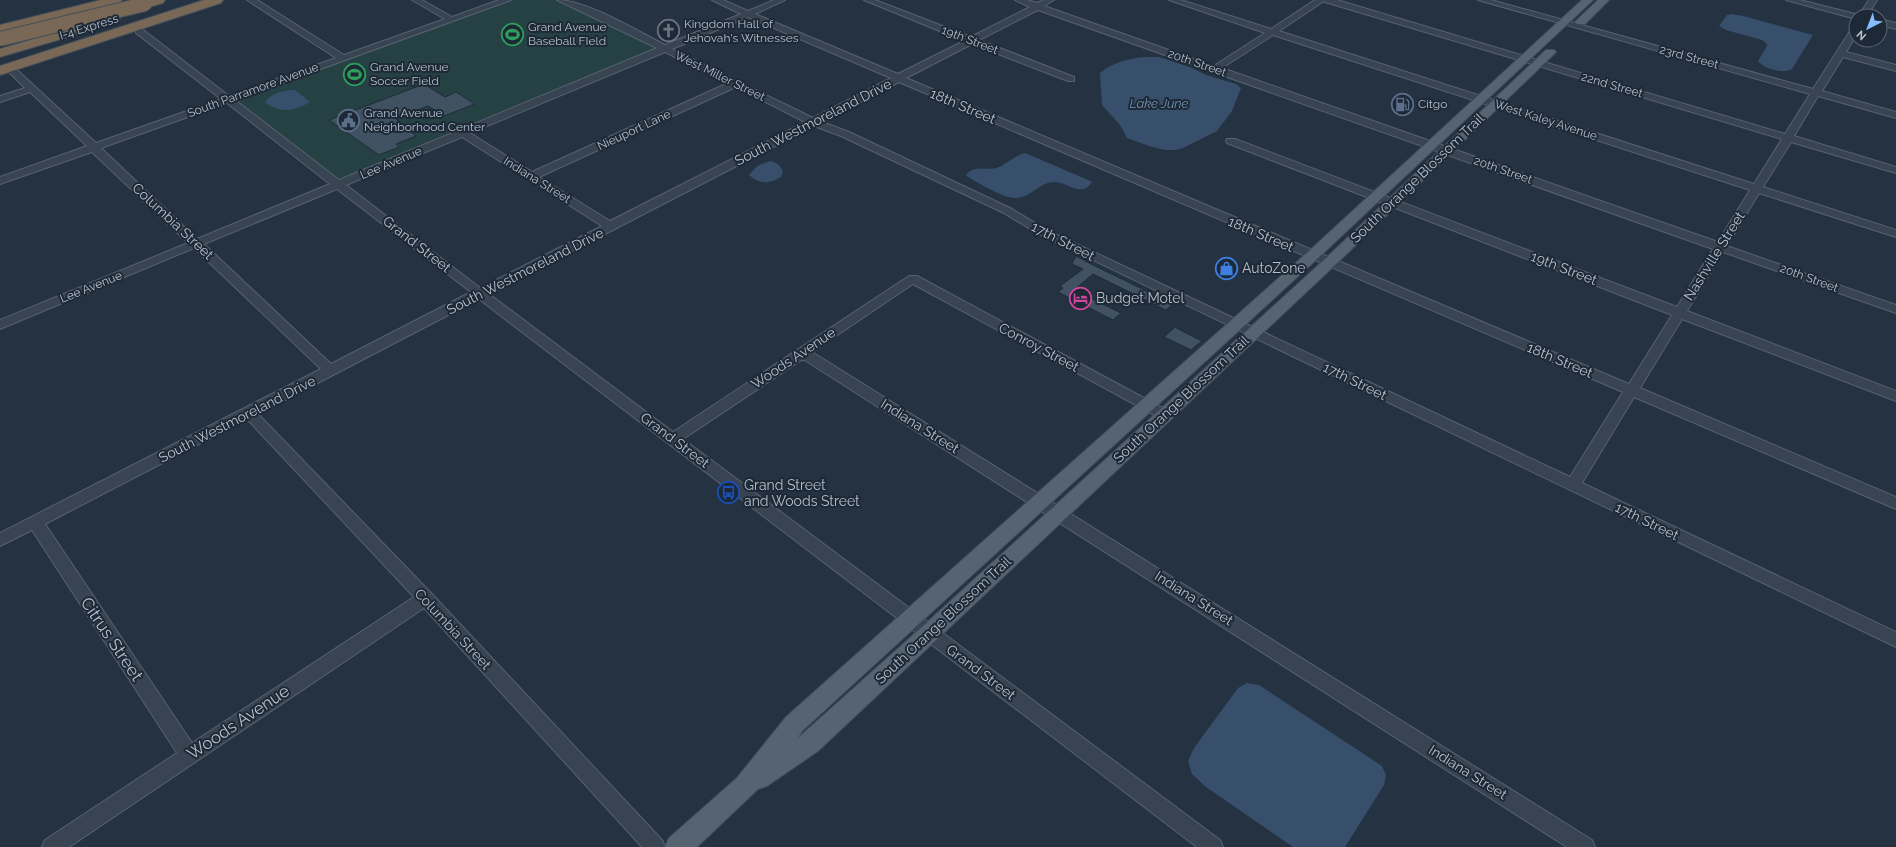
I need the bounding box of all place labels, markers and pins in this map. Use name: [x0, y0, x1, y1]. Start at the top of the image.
place label: Kingdom Hall of Jehovah's Witnesses: [684, 17, 799, 45]
church icon: Kingdom Hall of Jehovah's Witnesses: [655, 18, 681, 44]
place label: Grand Avenue Baseball FIeld: [528, 20, 607, 48]
sports icon: Grand Avenue Baseball FIeld: [500, 21, 526, 47]
place label: Grand Avenue Soccer Field: [370, 60, 449, 88]
sports icon: Grand Avenue Soccer Field: [341, 61, 367, 87]
fuel station icon: Citgo: [1390, 91, 1416, 117]
place label: Citgo: [1418, 97, 1447, 111]
place label: Grand Avenue Neighborhood Center: [364, 106, 486, 134]
public building icon: Grand Avenue Neighborhood Center: [335, 107, 361, 133]
shop icon: AutoZone: [1214, 255, 1240, 281]
place label: AutoZone: [1242, 260, 1306, 276]
hotel icon: Budget Motel: [1067, 285, 1093, 311]
place label: Budget Motel: [1096, 290, 1185, 306]
place label: Grand Street and Woods Street: [744, 477, 860, 509]
bus stop icon: Grand Street and Woods Street: [715, 480, 741, 506]

